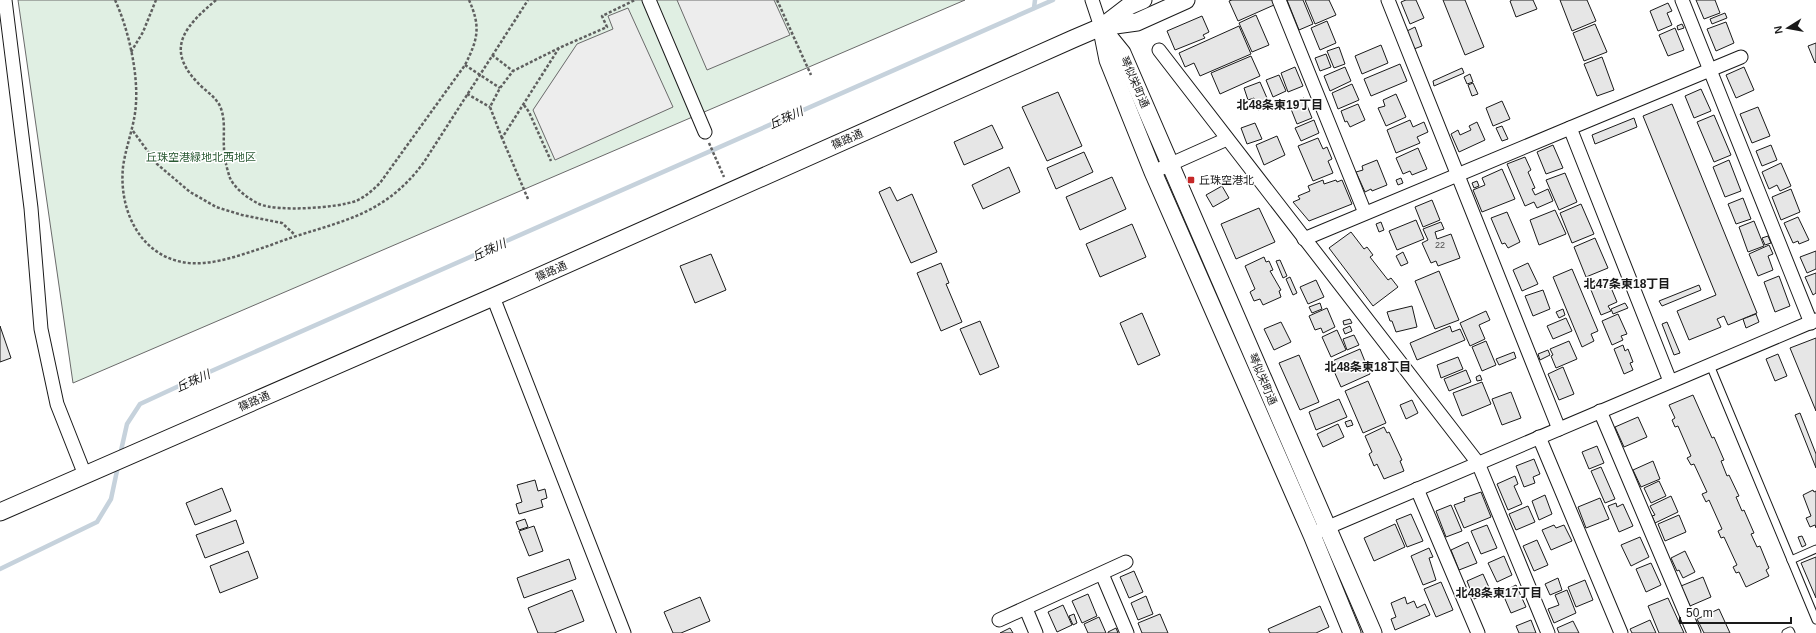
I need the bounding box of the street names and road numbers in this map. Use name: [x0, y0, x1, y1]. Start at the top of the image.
street label: 琴似栄町通: [1118, 54, 1152, 110]
street label: 篠路通: [829, 127, 865, 151]
street label: 篠路通: [533, 259, 569, 283]
street label: 琴似栄町通: [1247, 351, 1279, 407]
street label: 篠路通: [236, 389, 272, 413]

